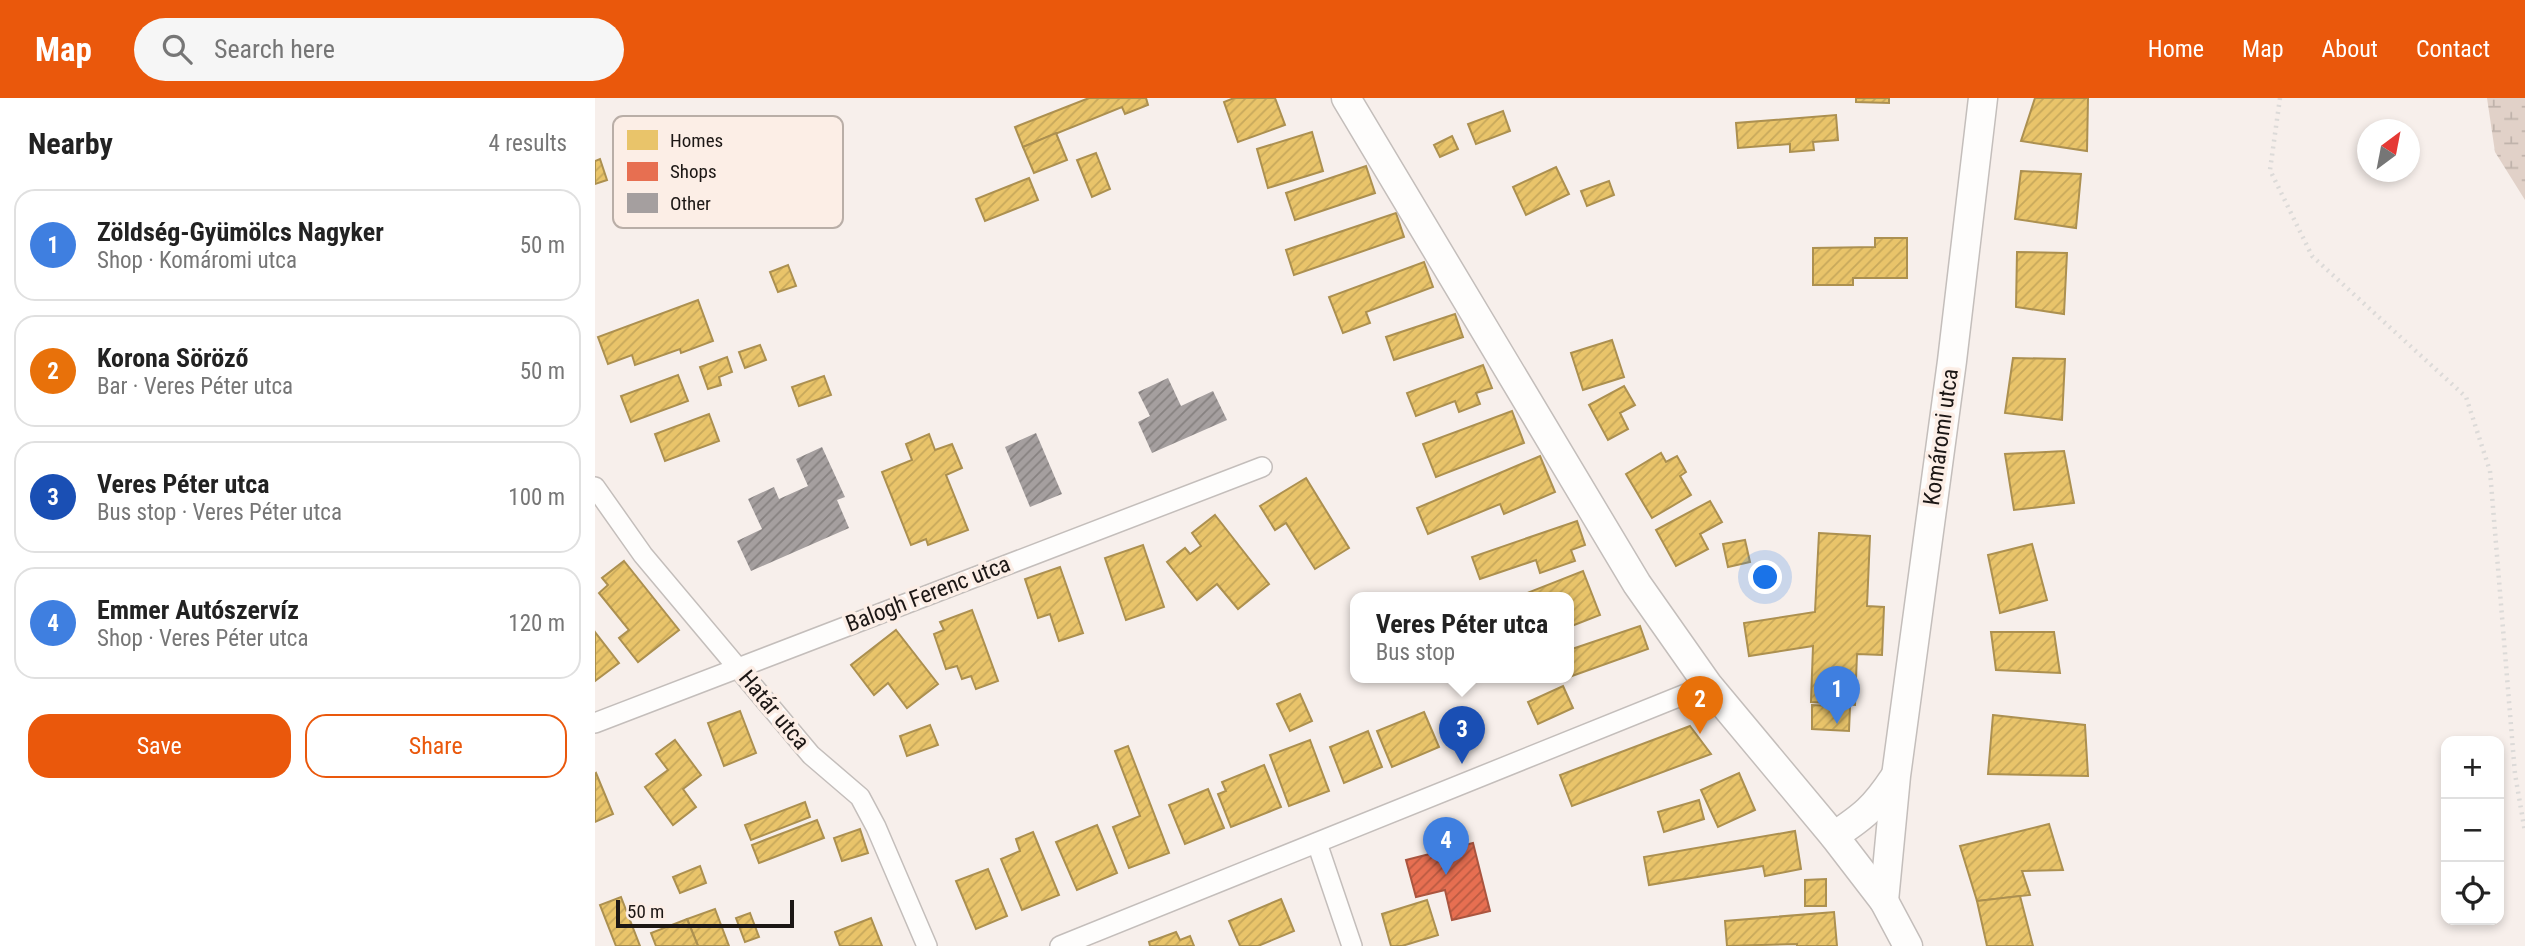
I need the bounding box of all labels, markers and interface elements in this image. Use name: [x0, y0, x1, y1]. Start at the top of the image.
search box: [134, 18, 624, 81]
text: Map: [35, 30, 92, 69]
icon: search: [158, 30, 196, 68]
text: Search here: [214, 34, 335, 64]
text: Home: [2148, 35, 2204, 63]
text: Map: [2242, 35, 2284, 63]
text: About: [2322, 35, 2378, 63]
text: Contact: [2416, 35, 2490, 63]
legend: [613, 116, 843, 228]
north arrow: [2357, 119, 2420, 182]
text: Nearby: [28, 126, 113, 161]
text: Homes: [670, 129, 723, 152]
text: 4 results: [489, 130, 567, 157]
text: Shops: [670, 160, 717, 183]
text: Other: [670, 192, 711, 215]
text: Zöldség-Gyümölcs Nagyker: [97, 217, 384, 247]
text: 1: [47, 232, 59, 259]
text: 50 m: [520, 232, 565, 259]
text: Shop · Komáromi utca: [97, 247, 297, 274]
text: Korona Söröző: [97, 343, 248, 373]
text: 2: [47, 358, 59, 385]
text: 50 m: [520, 358, 565, 385]
street label: Komáromi utca: [1918, 367, 1964, 507]
text: Bar · Veres Péter utca: [97, 373, 293, 400]
text: Veres Péter utca: [97, 469, 270, 499]
text: 3: [47, 484, 59, 511]
text: 100 m: [508, 484, 565, 511]
text: Bus stop · Veres Péter utca: [97, 499, 342, 526]
street label: Balogh Ferenc utca: [842, 550, 1014, 638]
your location: [1748, 560, 1782, 594]
popup: [1350, 592, 1574, 683]
text: Emmer Autószervíz: [97, 595, 299, 625]
text: Veres Péter utca: [1376, 609, 1548, 639]
text: 4: [47, 610, 59, 637]
text: 120 m: [508, 610, 565, 637]
text: Shop · Veres Péter utca: [97, 625, 308, 652]
text: Bus stop: [1376, 639, 1455, 666]
street label: Határ utca: [733, 665, 815, 755]
pin: 1: [1814, 666, 1860, 724]
pin: 2: [1677, 676, 1723, 734]
pin: 3: [1439, 706, 1485, 764]
button: Save: [28, 714, 291, 778]
button: Share: [305, 714, 567, 778]
map controls: [2441, 736, 2504, 925]
button: +: [2441, 736, 2504, 799]
button: −: [2441, 799, 2504, 862]
pin: 4: [1423, 817, 1469, 875]
button: locate: [2441, 862, 2504, 925]
scale bar: [616, 897, 795, 929]
text: 50 m: [627, 900, 664, 923]

